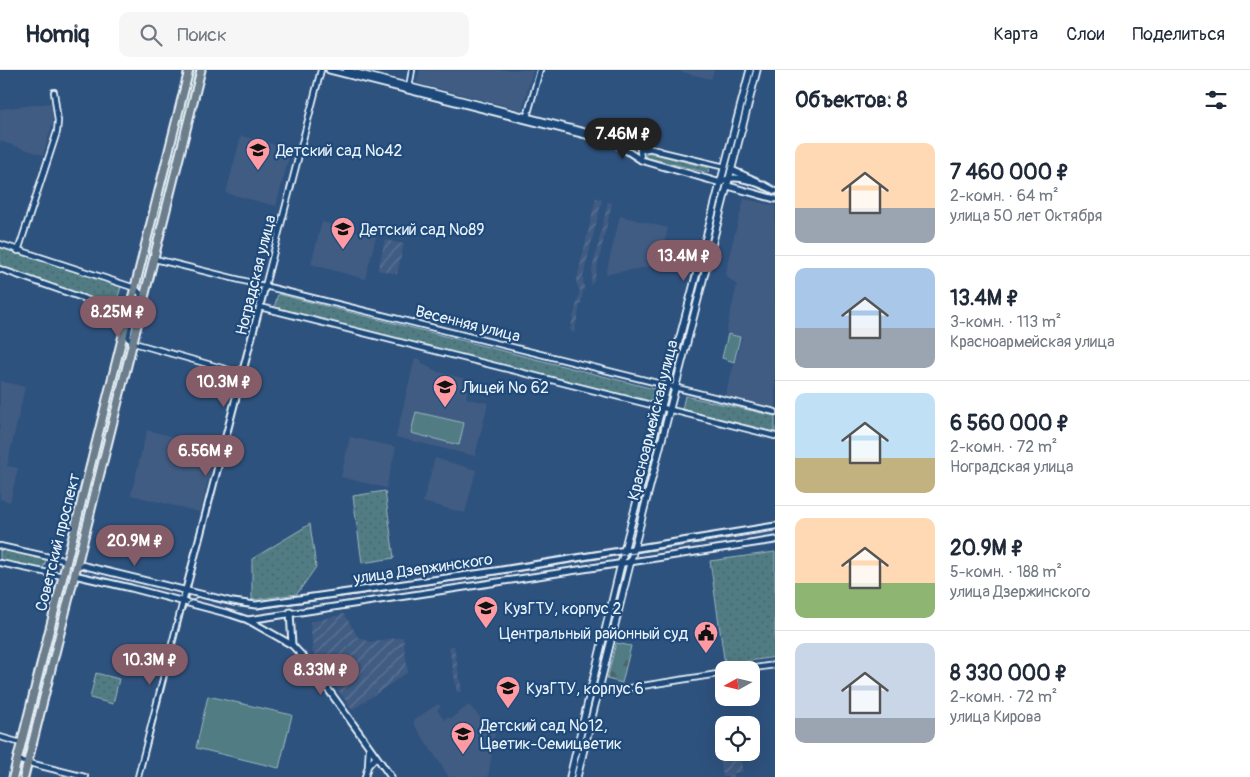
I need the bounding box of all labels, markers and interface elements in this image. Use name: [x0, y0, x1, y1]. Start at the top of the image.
search box: [119, 12, 469, 57]
text: Homiq: [25, 20, 89, 49]
icon: search: [137, 21, 165, 49]
text: Поиск: [177, 23, 227, 47]
text: Карта: [994, 23, 1038, 46]
text: Слои: [1066, 23, 1104, 46]
text: Поделиться: [1132, 23, 1225, 46]
icon: filters: [1202, 86, 1230, 114]
text: Объектов: 8: [795, 87, 907, 114]
pin: 7.46M ₽: [577, 118, 669, 160]
text: 7.46M ₽: [595, 124, 651, 144]
school or university icon: Детский сад №42: [245, 137, 271, 171]
place label: Детский сад №42: [275, 141, 402, 161]
text: 7 460 000 ₽: [950, 159, 1069, 186]
icon: home: [835, 163, 895, 223]
text: 2-комн. · 64 m²: [950, 186, 1059, 206]
text: улица 50 лет Октября: [950, 206, 1102, 226]
street label: Ноградская улица: [231, 213, 281, 338]
school or university icon: Детский сад №89: [330, 216, 356, 250]
place label: Детский сад №89: [359, 220, 485, 240]
pin: 13.4M ₽: [638, 240, 730, 282]
text: 13.4M ₽: [658, 246, 710, 266]
text: 13.4M ₽: [950, 285, 1019, 312]
icon: home: [835, 288, 895, 348]
pin: 8.25M ₽: [72, 296, 164, 338]
street label: Весенняя улица: [413, 301, 522, 347]
text: 8.25M ₽: [91, 302, 145, 322]
text: 3-комн. · 113 m²: [950, 312, 1061, 332]
text: Красноармейская улица: [950, 332, 1115, 352]
street label: Красноармейская улица: [623, 338, 683, 503]
pin: 10.3M ₽: [178, 366, 270, 408]
text: 10.3M ₽: [197, 372, 251, 392]
school or university icon: Лицей № 62: [432, 374, 458, 408]
place label: Лицей № 62: [461, 378, 549, 398]
text: 6 560 000 ₽: [950, 410, 1069, 437]
icon: home: [835, 413, 895, 473]
pin: 6.56M ₽: [160, 434, 252, 477]
text: 2-комн. · 72 m²: [950, 437, 1057, 457]
text: 6.56M ₽: [178, 441, 234, 461]
text: Ноградская улица: [950, 457, 1073, 477]
street label: Советский проспект: [31, 471, 85, 613]
pin: 20.9M ₽: [89, 524, 181, 567]
text: 20.9M ₽: [107, 531, 163, 551]
text: 20.9M ₽: [950, 535, 1024, 562]
icon: home: [835, 538, 895, 598]
street label: улица Дзержинского: [351, 549, 494, 589]
text: 5-комн. · 188 m²: [950, 562, 1062, 582]
text: улица Дзержинского: [950, 582, 1090, 602]
school or university icon: КузГТУ, корпус 2: [473, 595, 499, 629]
place label: КузГТУ, корпус 2: [504, 599, 621, 619]
public building icon: Центральный районный суд: [693, 620, 719, 654]
place label: Центральный районный суд: [499, 624, 688, 644]
pin: 10.3M ₽: [104, 644, 196, 686]
text: 10.3M ₽: [123, 650, 177, 670]
pin: 8.33M ₽: [275, 654, 367, 696]
text: 8.33M ₽: [294, 660, 348, 680]
text: 8 330 000 ₽: [950, 660, 1068, 687]
north arrow: [715, 661, 760, 706]
map controls: [715, 661, 760, 761]
icon: home: [835, 663, 895, 723]
school or university icon: КузГТУ, корпус 6: [495, 675, 521, 709]
place label: КузГТУ, корпус 6: [526, 679, 644, 699]
text: 2-комн. · 72 m²: [950, 687, 1057, 707]
text: улица Кирова: [950, 707, 1041, 727]
place label: Детский сад №12, Цветик-Семицветик: [479, 716, 622, 754]
button: locate: [715, 716, 760, 761]
school or university icon: Детский сад №12, Цветик-Семицветик: [450, 721, 476, 755]

